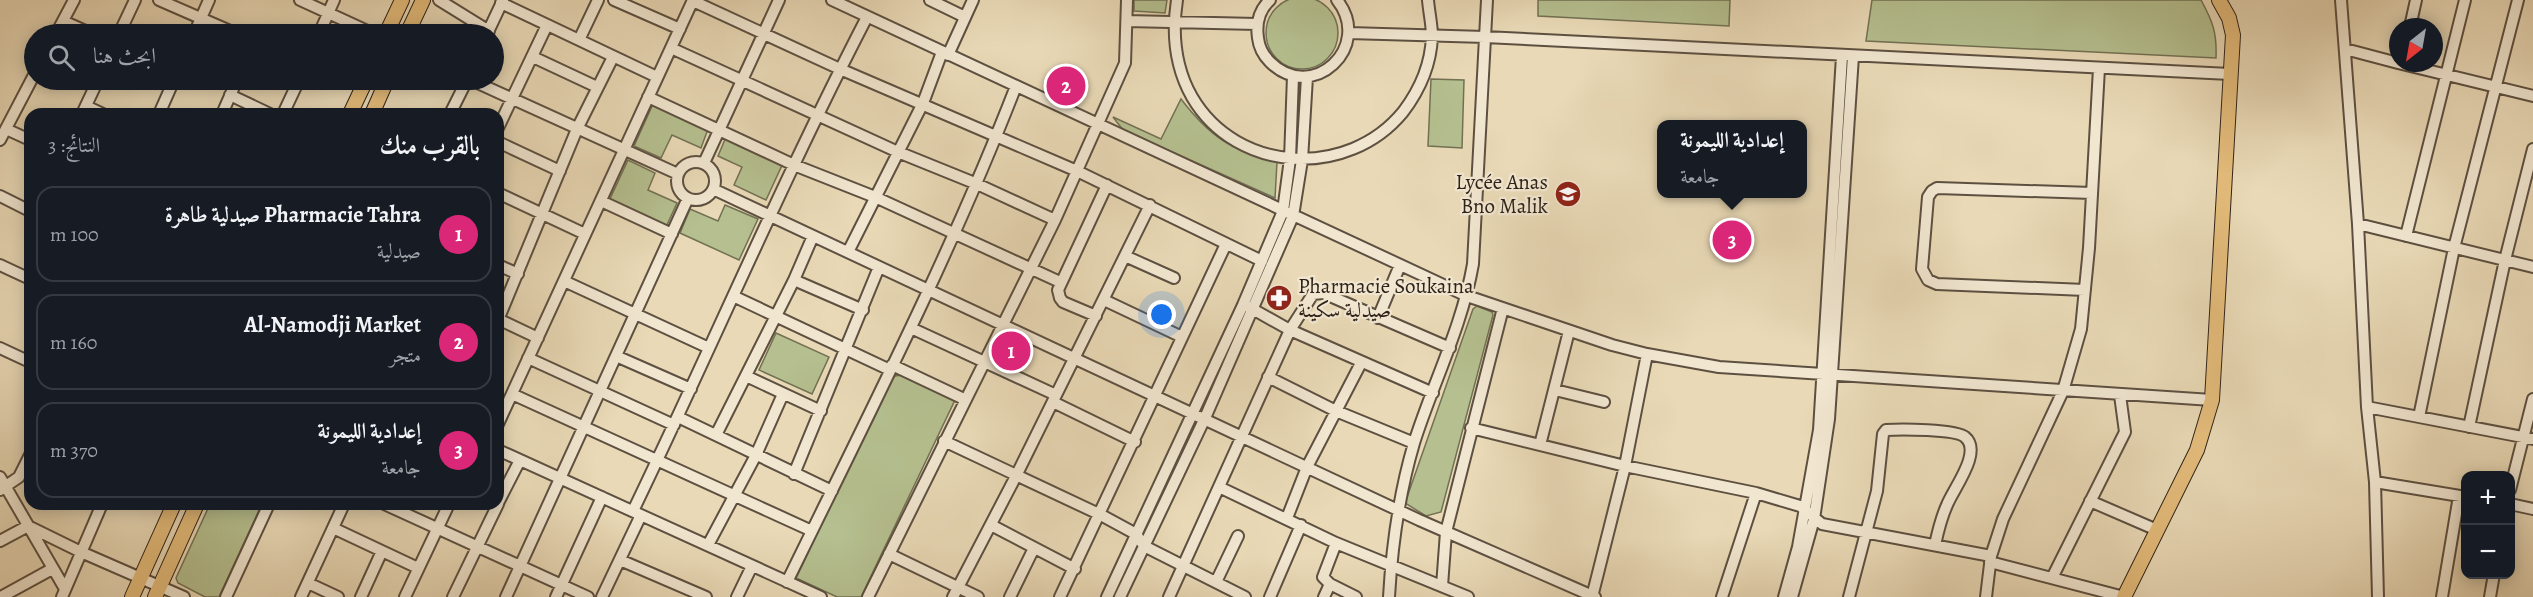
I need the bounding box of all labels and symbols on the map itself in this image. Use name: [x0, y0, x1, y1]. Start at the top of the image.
north arrow: [2389, 18, 2443, 72]
pin: 2: [1046, 64, 1086, 109]
place label: Lycée Anas Bno Malik: [1455, 168, 1549, 220]
school or university icon: Lycée Anas Bno Malik: [1553, 179, 1583, 209]
pin: 3: [1712, 218, 1752, 262]
place label: Pharmacie Soukaina صيدلية سكينة: [1298, 272, 1474, 324]
pharmacy icon: Pharmacie Soukaina صيدلية سكينة: [1264, 283, 1294, 313]
your location: [1147, 300, 1176, 329]
pin: 1: [992, 328, 1030, 374]

